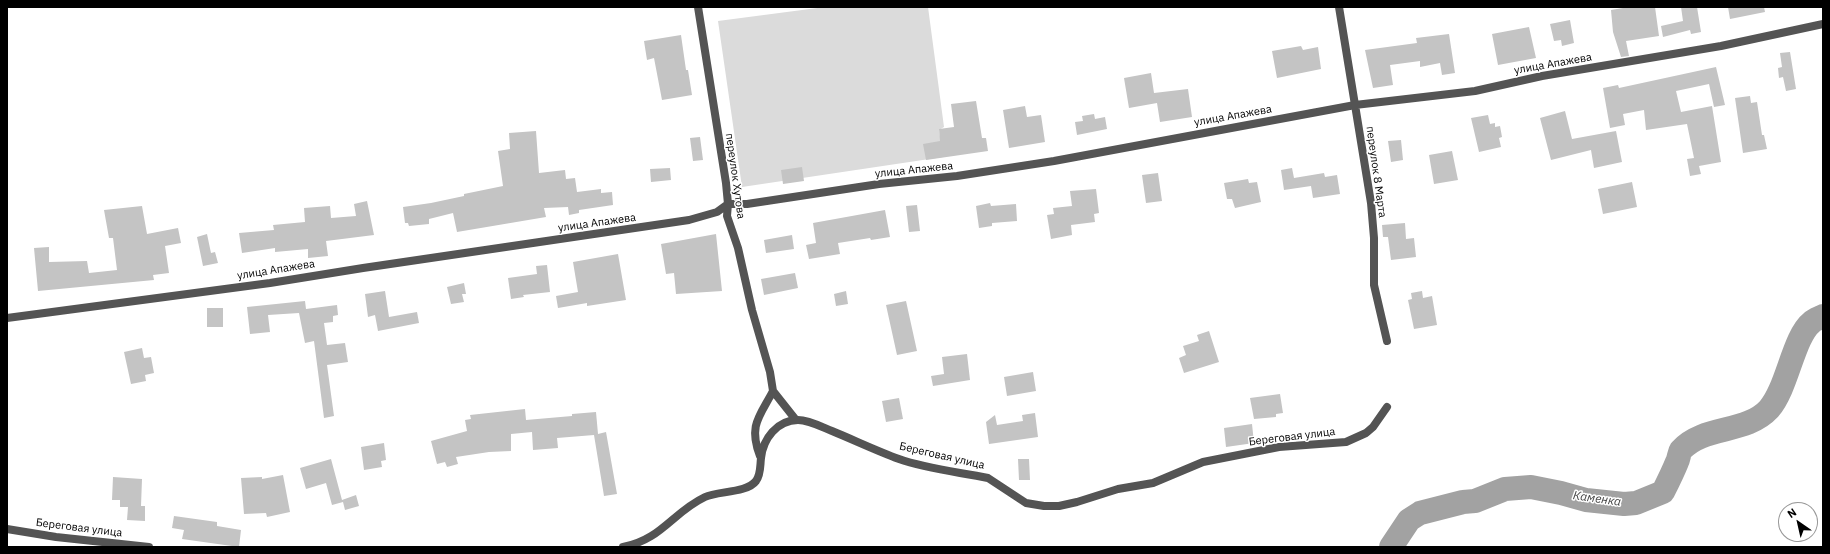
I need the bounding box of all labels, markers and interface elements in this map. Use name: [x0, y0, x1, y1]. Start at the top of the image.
street label: улица Апажева: [1513, 51, 1593, 77]
street label: улица Апажева: [1193, 103, 1273, 129]
street label: переулок 8 Марта: [1363, 125, 1389, 219]
street label: переулок Хутова: [722, 132, 748, 220]
street label: улица Апажева: [874, 159, 954, 181]
street label: улица Апажева: [557, 211, 637, 235]
street label: улица Апажева: [236, 257, 316, 283]
street label: Береговая улица: [1248, 425, 1336, 449]
street label: Береговая улица: [898, 440, 986, 472]
water label: Каменка: [1572, 489, 1622, 509]
north arrow: [1778, 502, 1818, 542]
text: N: [1785, 505, 1799, 521]
street label: Береговая улица: [35, 516, 123, 540]

